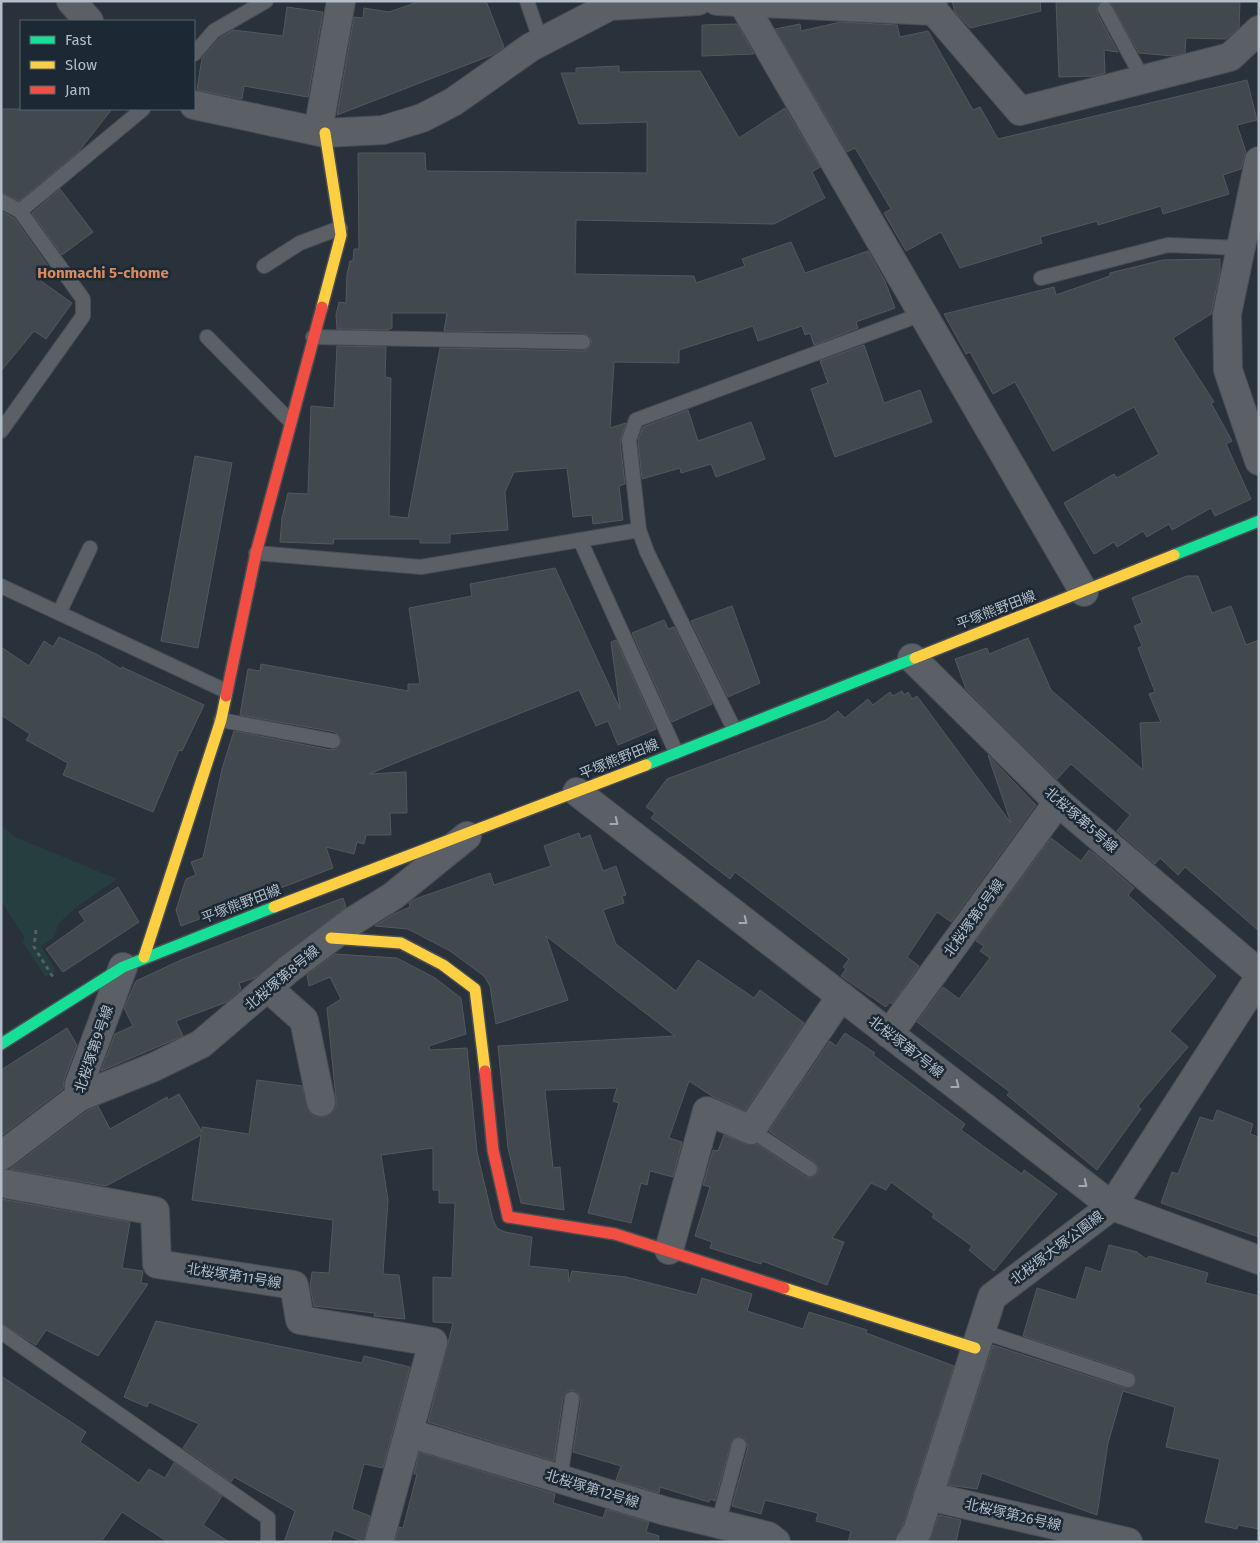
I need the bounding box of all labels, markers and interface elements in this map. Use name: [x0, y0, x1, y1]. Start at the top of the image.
legend: [20, 20, 195, 110]
text: Fast: [65, 31, 92, 49]
text: Slow: [65, 56, 97, 74]
text: Jam: [65, 81, 91, 99]
district label: Honmachi 5-chome: [37, 264, 169, 282]
street label: 平塚熊野田線: [954, 587, 1038, 633]
street label: 平塚熊野田線: [577, 735, 661, 783]
street label: 北桜塚第5号線: [1041, 784, 1121, 856]
one-way arrow: [609, 816, 618, 824]
street label: 北桜塚第6号線: [940, 876, 1008, 960]
street label: 平塚熊野田線: [199, 881, 283, 927]
one-way arrow: [738, 916, 747, 924]
street label: 北桜塚第8号線: [241, 942, 323, 1014]
street label: 北桜塚第9号線: [71, 1003, 117, 1095]
street label: 北桜塚第7号線: [865, 1013, 947, 1081]
one-way arrow: [950, 1079, 959, 1088]
one-way arrow: [1078, 1179, 1087, 1187]
street label: 北桜塚大塚公園線: [1007, 1208, 1107, 1288]
street label: 北桜塚第11号線: [185, 1260, 283, 1292]
street label: 北桜塚第12号線: [543, 1467, 641, 1511]
street label: 北桜塚第26号線: [963, 1496, 1063, 1534]

